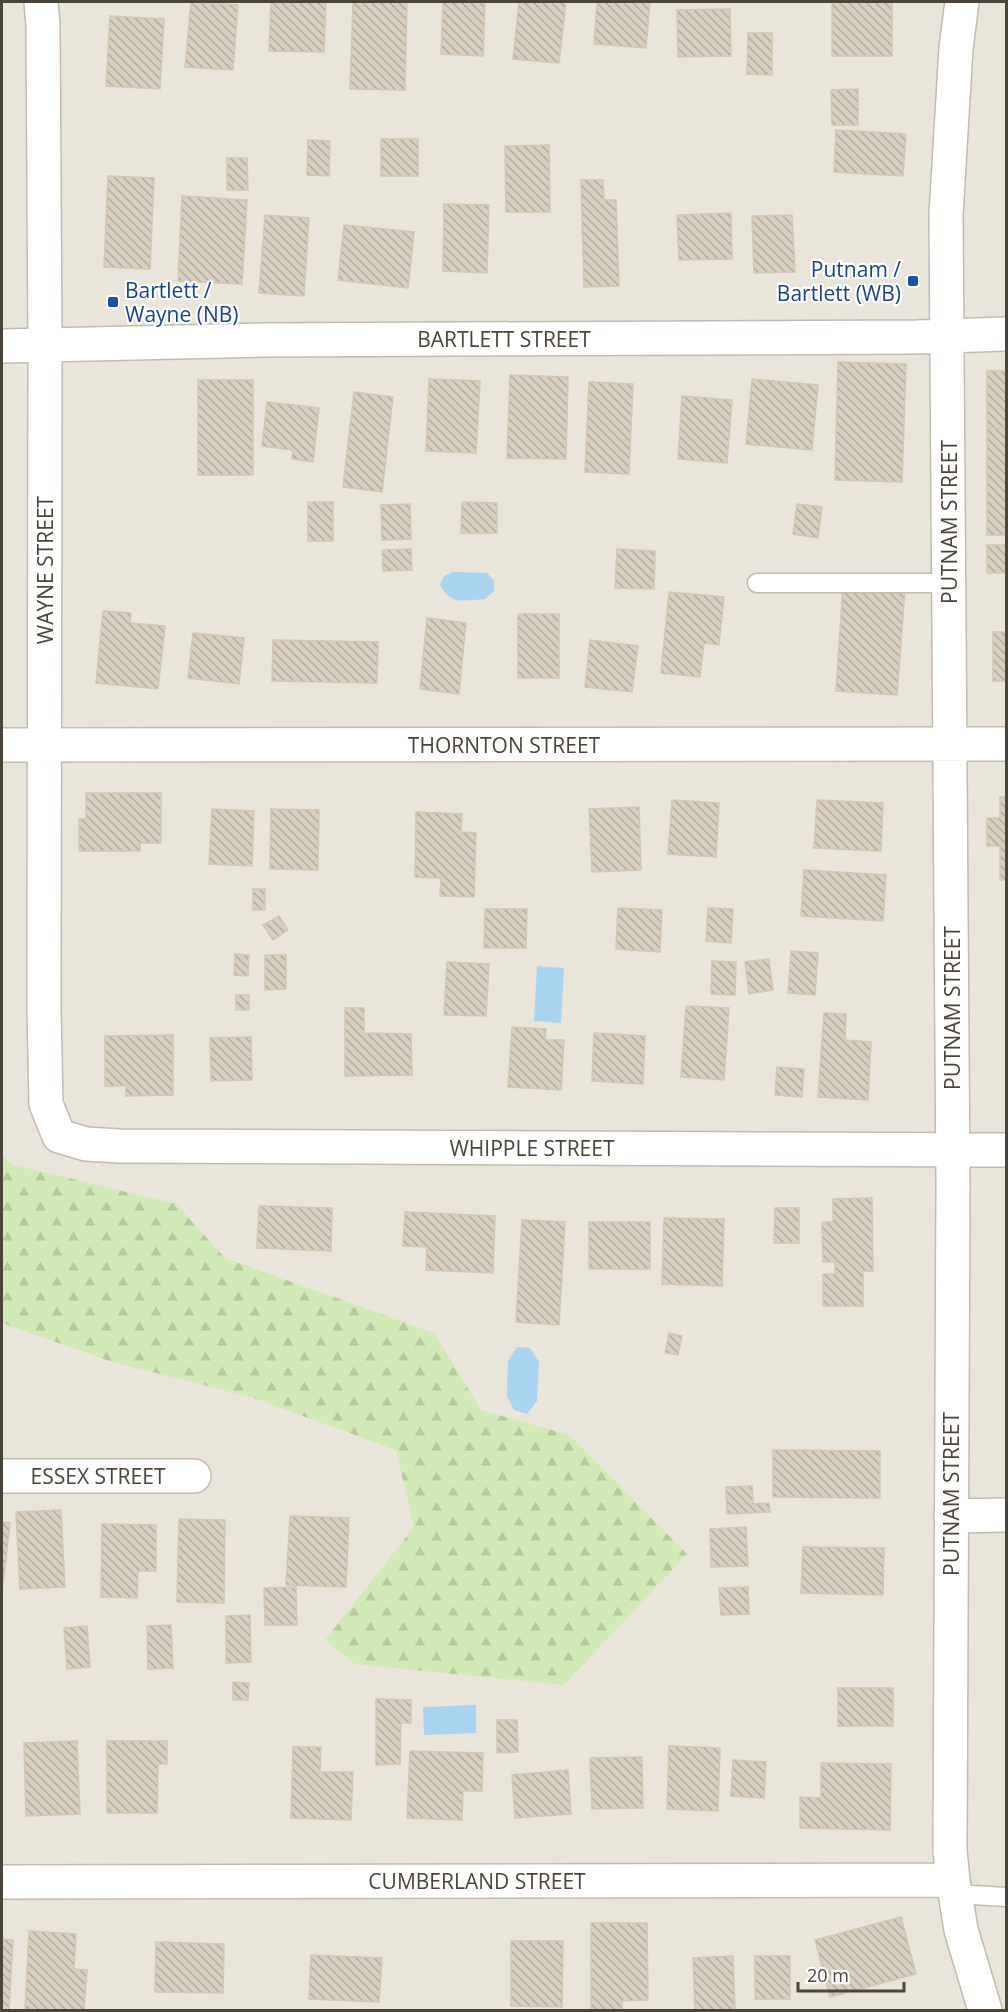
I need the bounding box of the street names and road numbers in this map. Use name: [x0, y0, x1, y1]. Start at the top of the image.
street label: BARTLETT STREET: [417, 325, 591, 353]
street label: PUTNAM STREET: [935, 440, 963, 604]
street label: WAYNE STREET: [31, 495, 59, 644]
street label: THORNTON STREET: [408, 731, 601, 759]
street label: PUTNAM STREET: [938, 926, 966, 1090]
street label: WHIPPLE STREET: [449, 1134, 615, 1162]
street label: PUTNAM STREET: [937, 1412, 965, 1576]
street label: ESSEX STREET: [31, 1462, 166, 1490]
street label: CUMBERLAND STREET: [368, 1867, 586, 1895]

